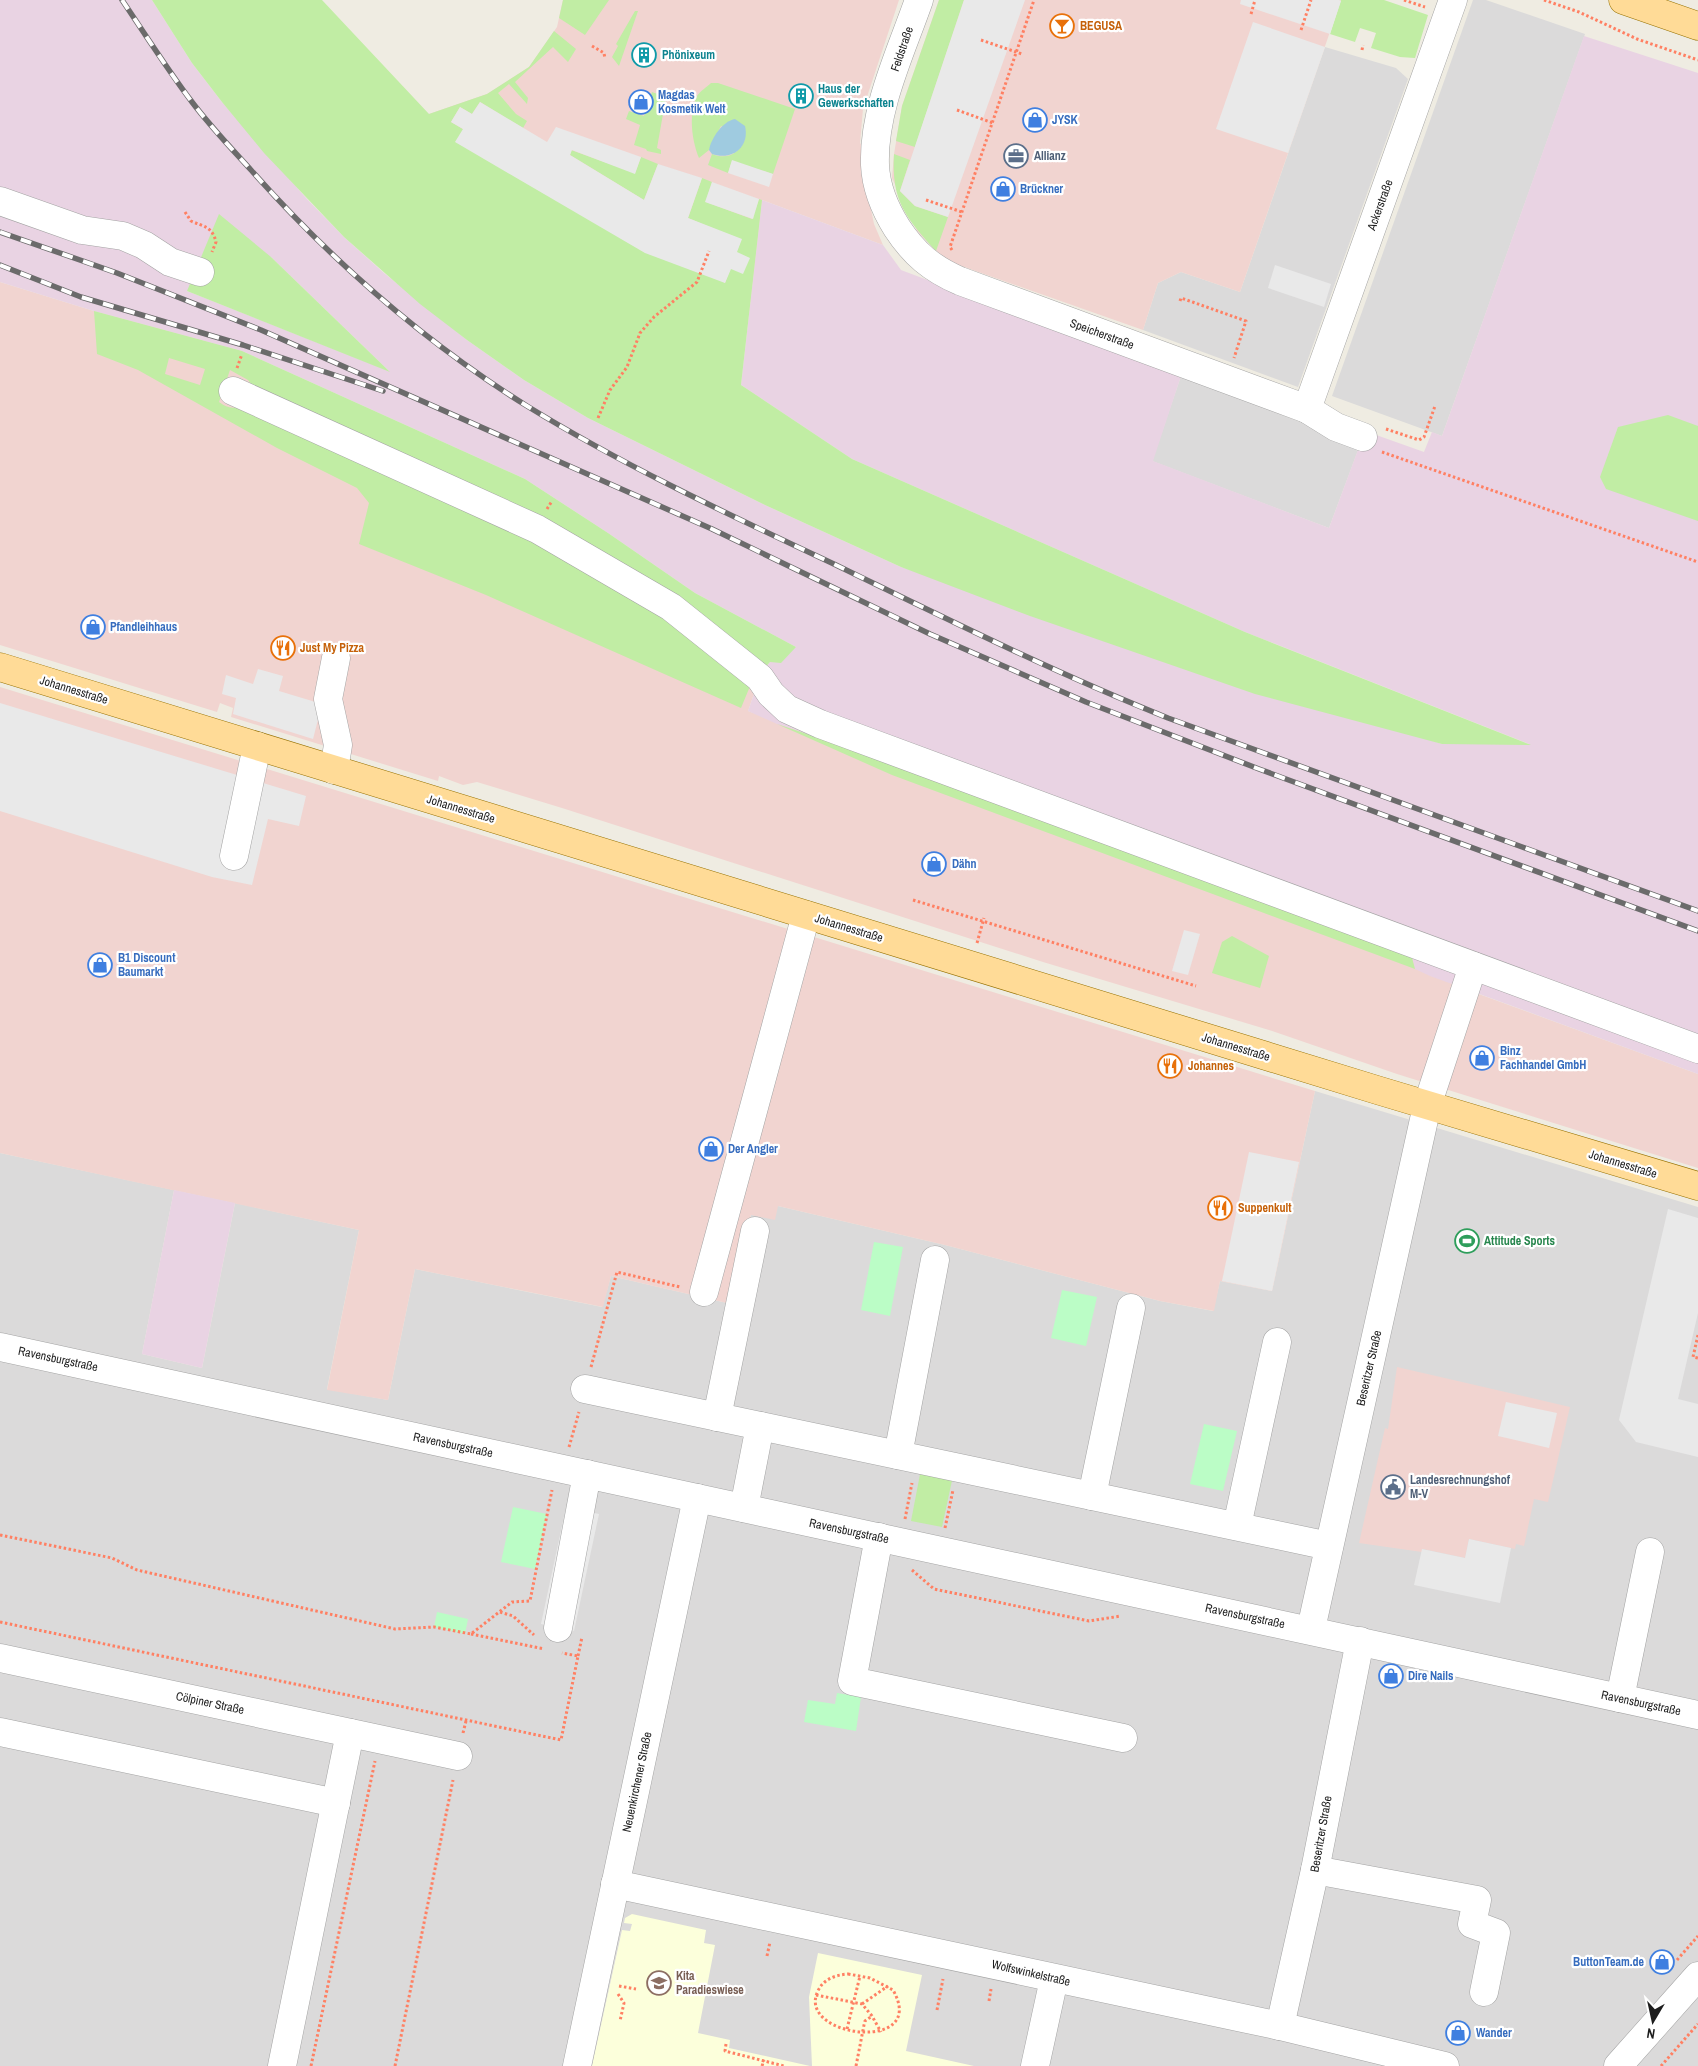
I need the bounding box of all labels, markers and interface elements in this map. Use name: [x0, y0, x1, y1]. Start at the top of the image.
bar icon: BEGUSA: [1049, 13, 1075, 39]
place label: BEGUSA: [1080, 18, 1123, 34]
street label: Feldstraße: [887, 24, 917, 74]
building icon: Phönixeum: [631, 42, 657, 68]
place label: Phönixeum: [662, 47, 715, 63]
place label: Haus der Gewerkschaften: [818, 81, 894, 111]
building icon: Haus der Gewerkschaften: [788, 83, 814, 109]
place label: Magdas Kosmetik Welt: [658, 87, 726, 117]
shop icon: Magdas Kosmetik Welt: [628, 89, 654, 115]
shop icon: JYSK: [1022, 107, 1048, 133]
place label: JYSK: [1052, 112, 1079, 128]
office icon: Allianz: [1003, 143, 1029, 169]
place label: Allianz: [1034, 148, 1066, 164]
shop icon: Brückner: [990, 176, 1016, 202]
street label: Ackerstraße: [1363, 177, 1397, 234]
place label: Brückner: [1020, 181, 1063, 197]
street label: Speicherstraße: [1068, 315, 1136, 353]
shop icon: Pfandleihhaus: [80, 614, 106, 640]
place label: Pfandleihhaus: [110, 619, 178, 635]
restaurant icon: Just My Pizza: [270, 635, 296, 661]
place label: Just My Pizza: [300, 640, 365, 656]
street label: Johannesstraße: [38, 672, 110, 708]
street label: Johannesstraße: [425, 791, 497, 827]
shop icon: Dähn: [921, 851, 947, 877]
place label: Dähn: [952, 856, 977, 872]
street label: Johannesstraße: [813, 910, 885, 946]
place label: B1 Discount Baumarkt: [118, 950, 176, 980]
shop icon: B1 Discount Baumarkt: [87, 952, 113, 978]
street label: Johannesstraße: [1200, 1029, 1272, 1065]
place label: Binz Fachhandel GmbH: [1500, 1043, 1586, 1073]
shop icon: Binz Fachhandel GmbH: [1469, 1045, 1495, 1071]
restaurant icon: Johannes: [1157, 1053, 1183, 1079]
place label: Johannes: [1188, 1058, 1234, 1074]
shop icon: Der Angler: [698, 1136, 724, 1162]
place label: Der Angler: [728, 1141, 778, 1157]
street label: Johannesstraße: [1587, 1146, 1659, 1182]
restaurant icon: Suppenkult: [1207, 1195, 1233, 1221]
place label: Suppenkult: [1238, 1200, 1292, 1216]
sports icon: Attitude Sports: [1454, 1228, 1480, 1254]
place label: Attitude Sports: [1484, 1233, 1556, 1249]
street label: Beseritzer Straße: [1353, 1329, 1385, 1407]
street label: Ravensburgstraße: [17, 1343, 99, 1375]
street label: Ravensburgstraße: [412, 1429, 494, 1461]
place label: Landesrechnungshof M-V: [1410, 1472, 1511, 1502]
public building icon: Landesrechnungshof M-V: [1380, 1474, 1406, 1500]
street label: Ravensburgstraße: [808, 1515, 890, 1547]
street label: Ravensburgstraße: [1204, 1600, 1286, 1632]
shop icon: Dire Nails: [1378, 1663, 1404, 1689]
place label: Dire Nails: [1408, 1668, 1454, 1684]
street label: Ravensburgstraße: [1600, 1687, 1682, 1719]
street label: Cölpiner Straße: [174, 1688, 246, 1718]
street label: Neuenkirchener Straße: [619, 1730, 655, 1834]
street label: Beseritzer Straße: [1306, 1795, 1336, 1873]
shop icon: ButtonTeam.de: [1649, 1949, 1675, 1975]
place label: ButtonTeam.de: [1573, 1954, 1645, 1970]
street label: Wolfswinkelstraße: [990, 1956, 1072, 1990]
place label: Kita Paradieswiese: [676, 1968, 744, 1998]
school or university icon: Kita Paradieswiese: [646, 1970, 672, 1996]
north arrow: [1628, 1996, 1678, 2046]
shop icon: Wander: [1445, 2020, 1471, 2046]
text: N: [1645, 2024, 1656, 2043]
place label: Wander: [1476, 2025, 1512, 2041]

